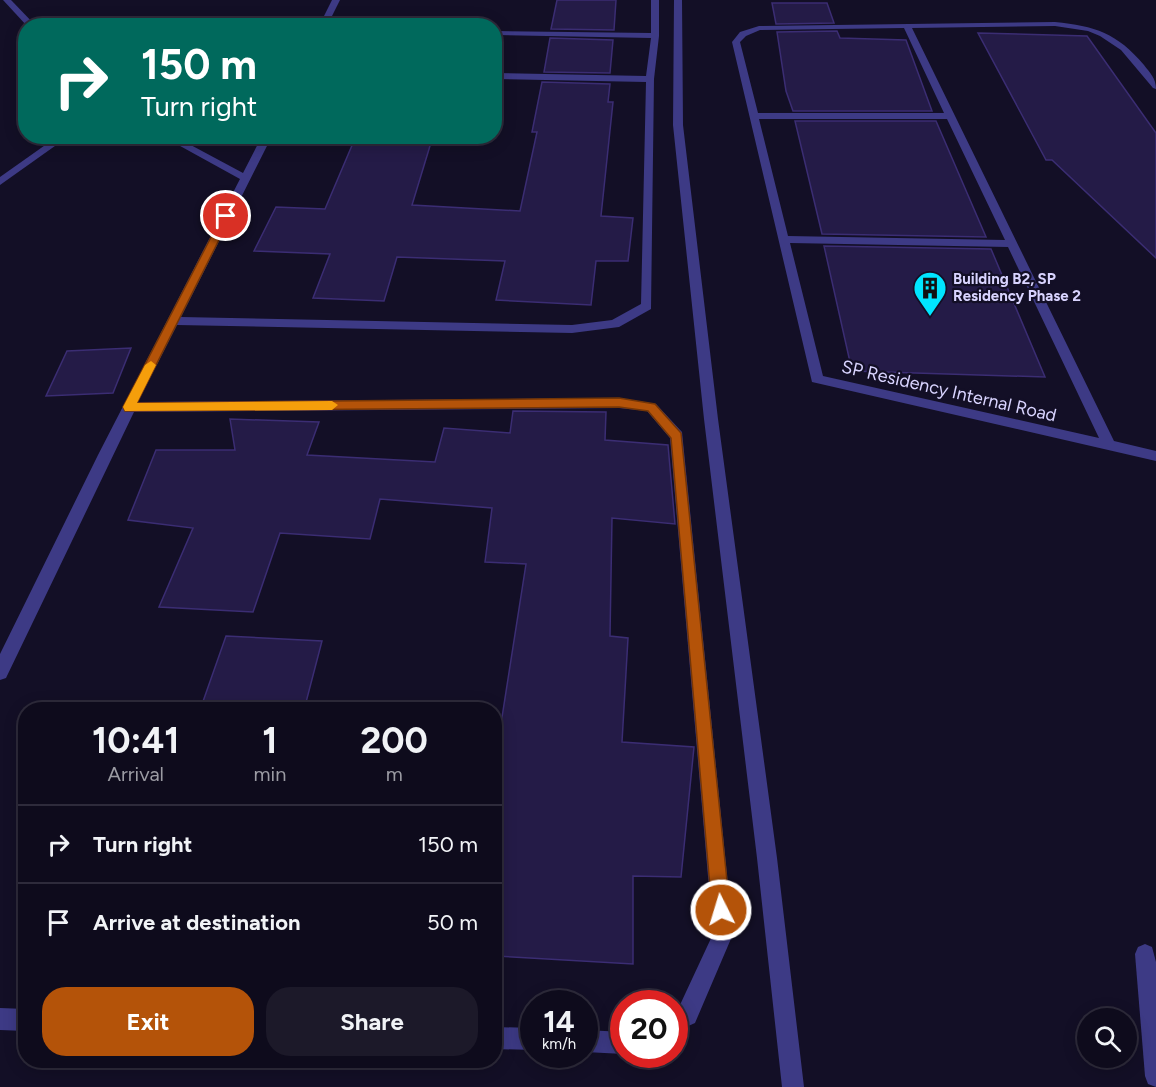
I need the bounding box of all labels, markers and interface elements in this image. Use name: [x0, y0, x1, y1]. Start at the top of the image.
text: 150 m: [141, 39, 257, 90]
icon: right: [42, 42, 120, 120]
text: Turn right: [141, 90, 257, 123]
pin: [200, 190, 251, 241]
icon: arrive: [209, 199, 242, 232]
building icon: Building B2, SP Residency Phase 2: [912, 270, 948, 317]
place label: Building B2, SP Residency Phase 2: [953, 270, 1081, 305]
street label: SP Residency Internal Road: [839, 356, 1059, 426]
text: 10:41: [92, 719, 179, 762]
text: 1: [262, 719, 278, 762]
text: 200: [360, 719, 428, 762]
text: Arrival: [108, 762, 164, 786]
text: min: [254, 762, 286, 786]
text: m: [386, 762, 403, 786]
icon: right: [42, 828, 75, 861]
text: Turn right: [93, 831, 192, 858]
text: 150 m: [418, 831, 478, 858]
position arrow: [689, 878, 753, 942]
icon: arrive: [42, 906, 75, 939]
text: Arrive at destination: [93, 909, 301, 936]
text: 50 m: [427, 909, 478, 936]
button: Exit: [42, 987, 254, 1056]
button: Share: [266, 987, 478, 1056]
speed limit sign: 20: [610, 990, 688, 1068]
text: 14: [543, 1003, 575, 1040]
map controls: [1077, 1008, 1137, 1068]
button: search: [1077, 1008, 1137, 1068]
text: km/h: [542, 1035, 576, 1053]

